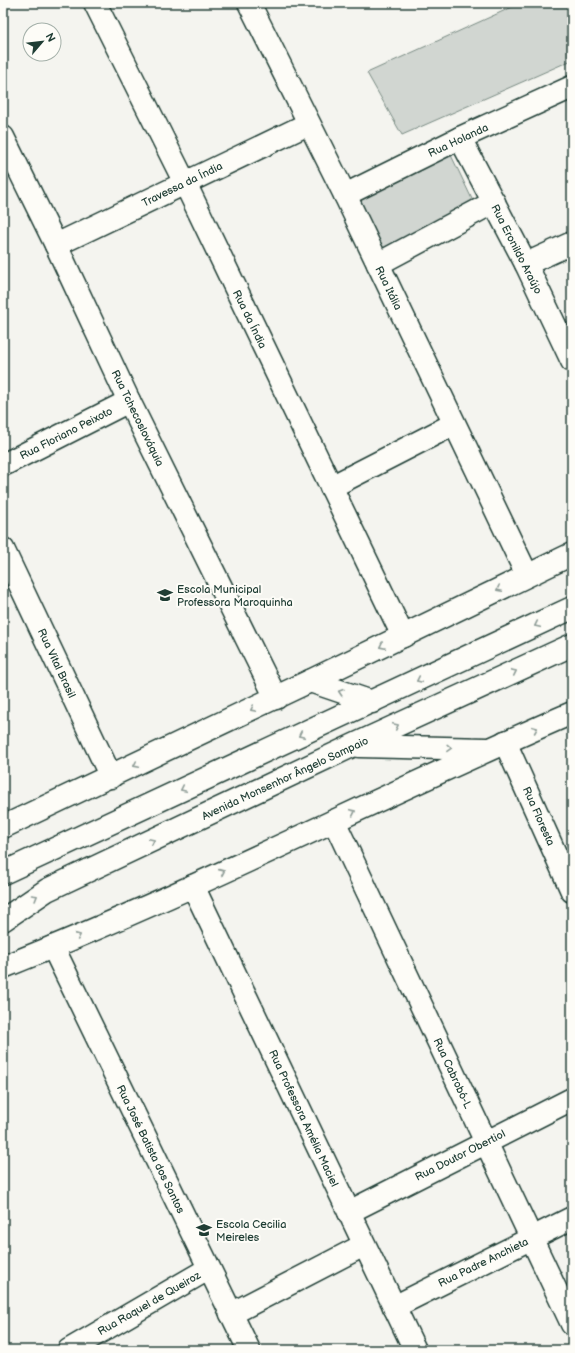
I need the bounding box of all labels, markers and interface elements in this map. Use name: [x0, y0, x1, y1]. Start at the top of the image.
north arrow: [22, 22, 62, 62]
text: N: [43, 31, 58, 44]
street label: Rua Holanda: [426, 121, 490, 160]
street label: Travessa da Índia: [139, 158, 225, 210]
street label: Rua Eronildo Araújo: [488, 202, 545, 296]
street label: Rua Itália: [372, 264, 405, 312]
street label: Rua da Índia: [230, 287, 270, 351]
street label: Rua Tchecoslováquia: [109, 368, 167, 469]
street label: Rua Floriano Peixoto: [18, 404, 115, 462]
place label: Escola Municipal Professora Maroquinha: [177, 583, 293, 609]
one-way arrow: [496, 584, 503, 592]
school or university icon: Escola Municipal Professora Maroquinha: [156, 586, 174, 604]
one-way arrow: [533, 620, 541, 628]
street label: Rua Vital Brasil: [35, 627, 78, 700]
one-way arrow: [379, 641, 387, 649]
one-way arrow: [510, 669, 518, 677]
one-way arrow: [416, 675, 423, 683]
one-way arrow: [337, 688, 344, 696]
one-way arrow: [249, 704, 257, 712]
one-way arrow: [392, 723, 400, 731]
one-way arrow: [530, 726, 538, 734]
one-way arrow: [298, 730, 305, 738]
street label: Avenida Monsenhor Ângelo Sampaio: [200, 734, 371, 823]
one-way arrow: [446, 744, 452, 752]
one-way arrow: [132, 760, 140, 768]
one-way arrow: [180, 784, 188, 792]
street label: Rua Floresta: [520, 785, 557, 848]
one-way arrow: [349, 809, 357, 817]
one-way arrow: [147, 838, 155, 846]
one-way arrow: [218, 869, 226, 877]
one-way arrow: [31, 895, 38, 902]
one-way arrow: [74, 933, 81, 941]
street label: Rua Cabrobó-L: [431, 1036, 475, 1111]
street label: Rua Professora Amélia Maciel: [266, 1048, 341, 1189]
street label: Rua José Batista dos Santos: [114, 1083, 188, 1216]
street label: Rua Doutor Obertiol: [413, 1127, 507, 1184]
place label: Escola Cecilia Meireles: [216, 1218, 286, 1244]
school or university icon: Escola Cecilia Meireles: [195, 1221, 213, 1239]
street label: Rua Padre Anchieta: [436, 1235, 530, 1290]
street label: Rua Raquel de Queiroz: [96, 1268, 204, 1338]

